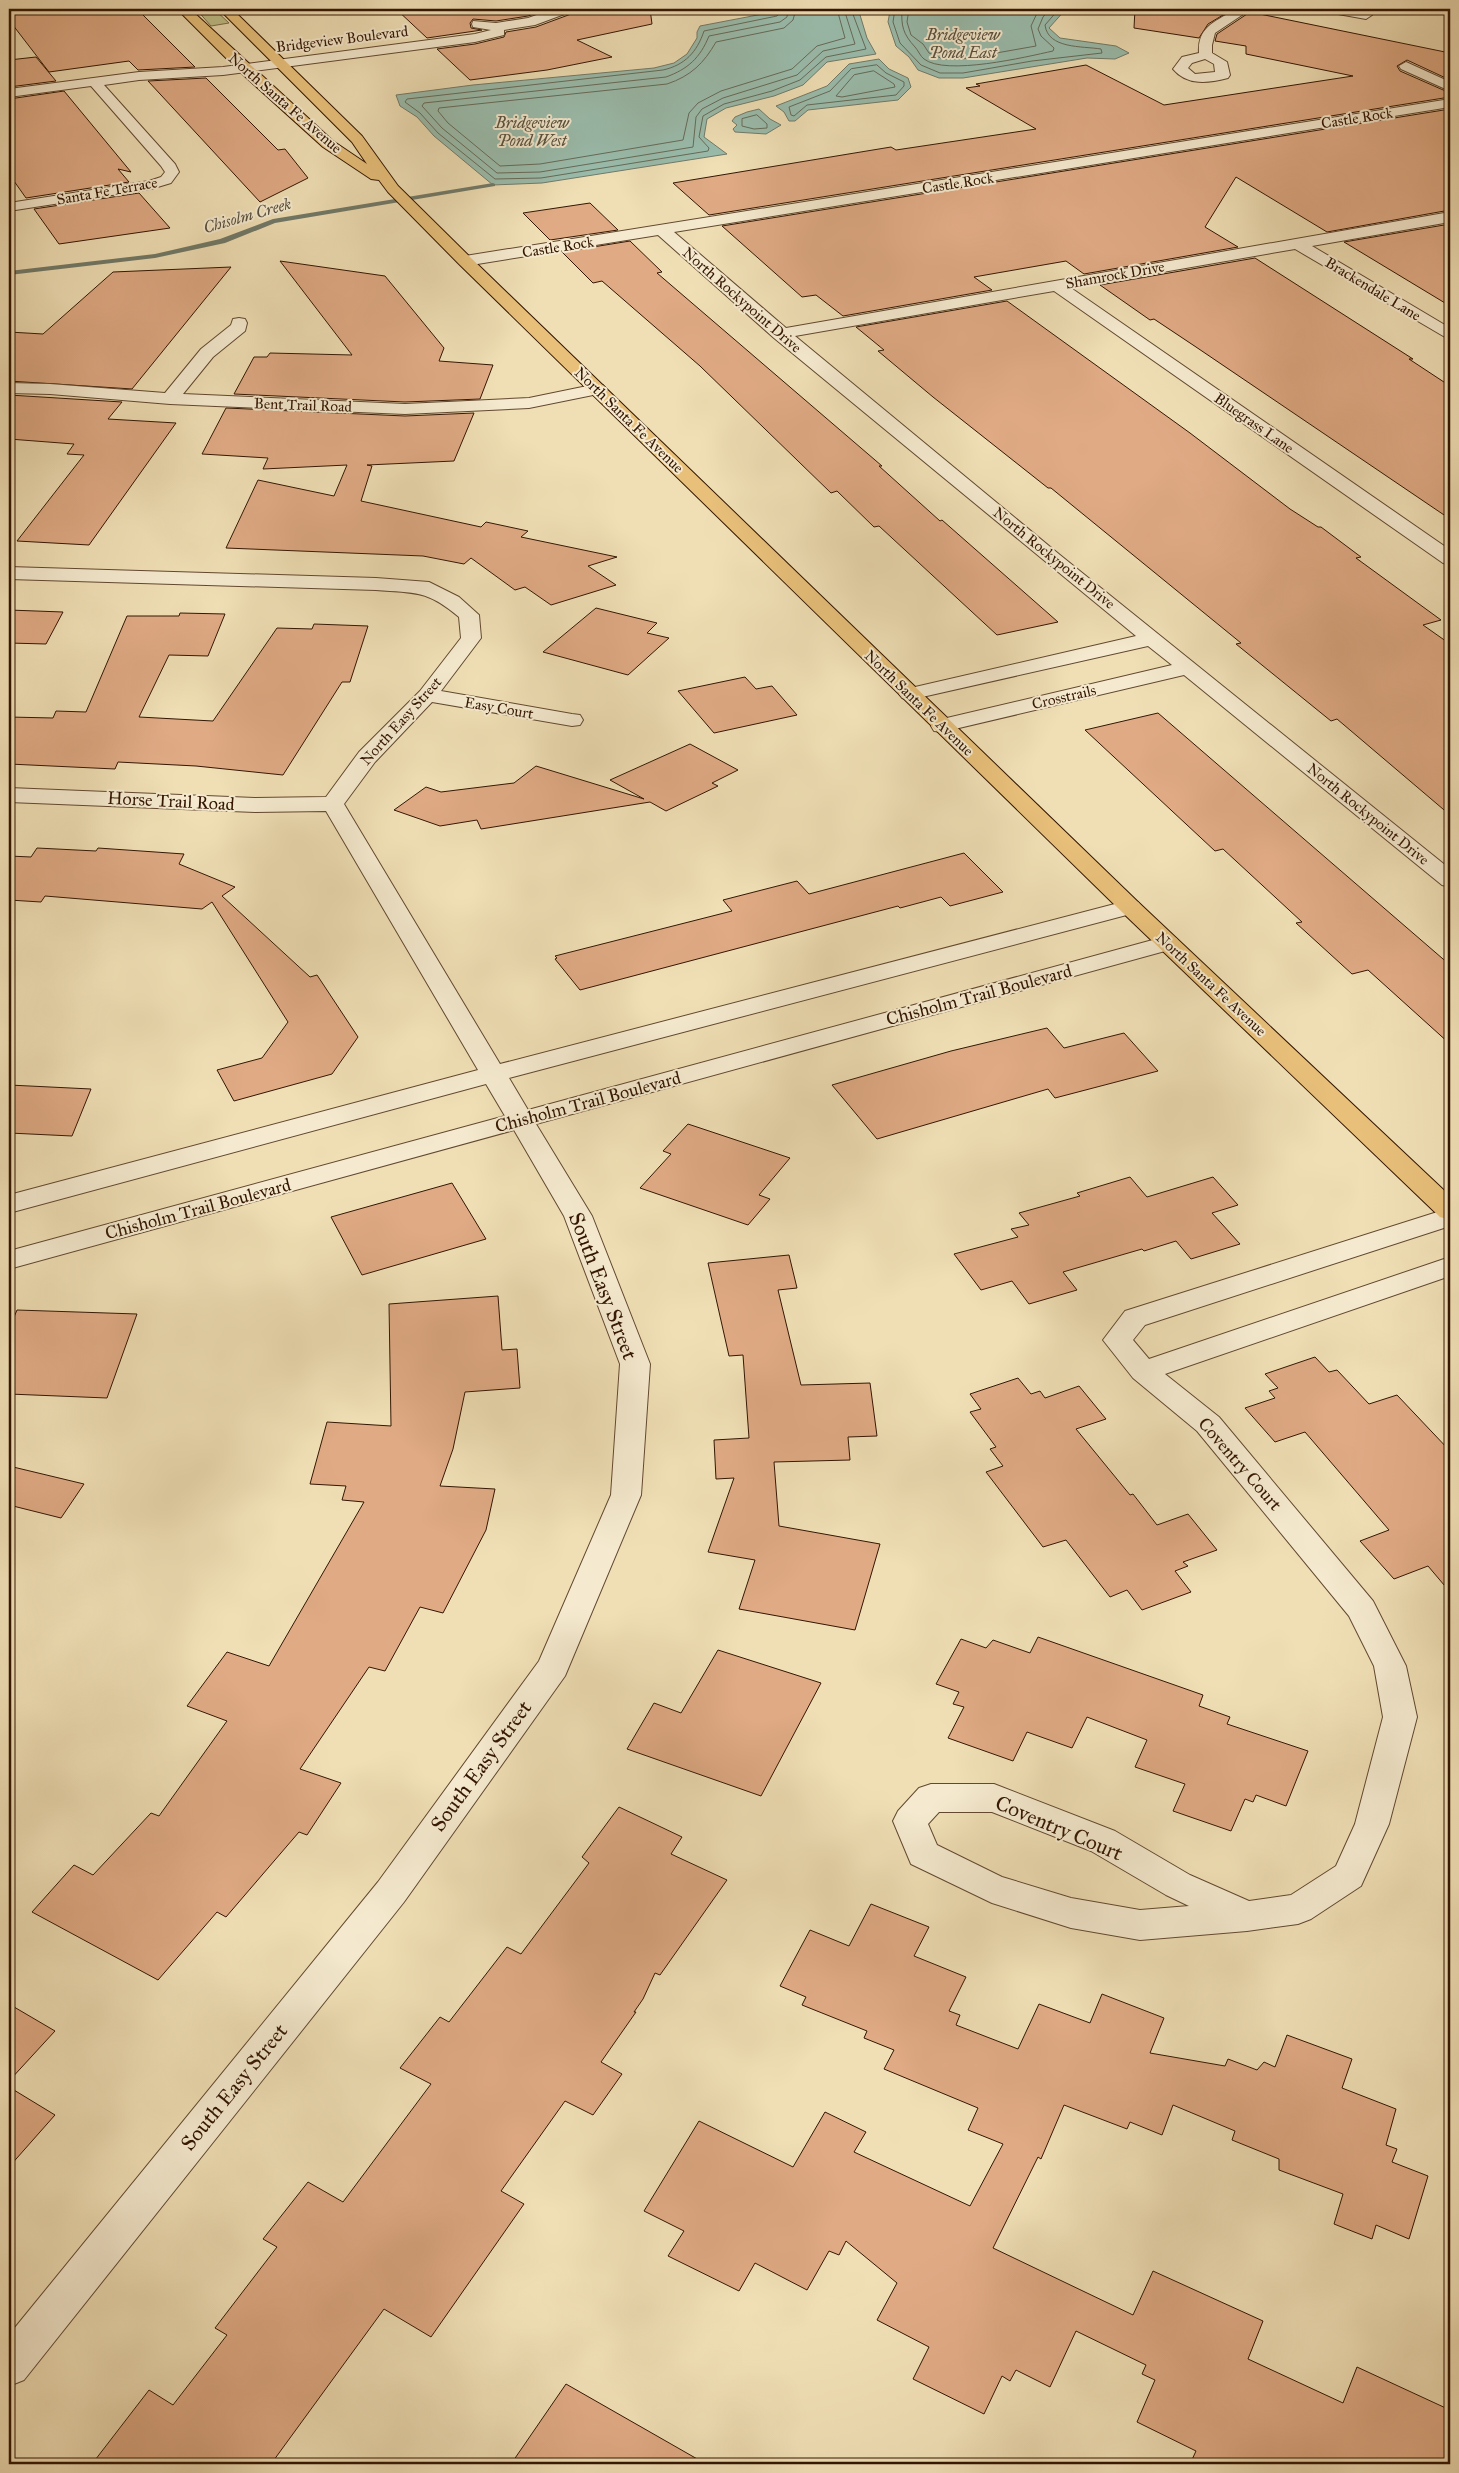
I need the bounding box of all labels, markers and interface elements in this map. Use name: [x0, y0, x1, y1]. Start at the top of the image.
street label: Bridgeview Boulevard: [275, 22, 410, 56]
water label: Bridgeview Pond East: [925, 25, 1001, 62]
street label: North Santa Fe Avenue: [225, 49, 345, 157]
street label: Castle Rock: [1320, 103, 1394, 133]
water label: Bridgeview Pond West: [494, 113, 570, 150]
street label: Castle Rock: [921, 168, 995, 198]
street label: Santa Fe Terrace: [55, 173, 159, 209]
water label: Chisolm Creek: [201, 194, 293, 237]
street label: Castle Rock: [521, 232, 595, 262]
street label: North Rockypoint Drive: [679, 243, 805, 357]
street label: Brackendale Lane: [1322, 253, 1424, 325]
street label: Shamrock Drive: [1064, 257, 1166, 293]
street label: North Santa Fe Avenue: [571, 363, 687, 477]
street label: Bluegrass Lane: [1211, 389, 1297, 457]
street label: Bent Trail Road: [254, 394, 353, 416]
street label: North Rockypoint Drive: [989, 503, 1119, 613]
street label: North Santa Fe Avenue: [861, 646, 977, 760]
street label: North Easy Street: [357, 673, 446, 769]
street label: Crosstrails: [1030, 681, 1098, 713]
street label: Easy Court: [463, 693, 536, 723]
street label: North Rockypoint Drive: [1303, 759, 1433, 869]
street label: Horse Trail Road: [107, 787, 235, 815]
street label: North Santa Fe Avenue: [1152, 928, 1270, 1040]
street label: Chisholm Trail Boulevard: [884, 960, 1074, 1030]
street label: Chisholm Trail Boulevard: [493, 1067, 683, 1137]
street label: Chisholm Trail Boulevard: [103, 1174, 293, 1244]
street label: South Easy Street: [563, 1209, 643, 1364]
street label: Coventry Court: [1193, 1413, 1287, 1516]
street label: South Easy Street: [425, 1695, 538, 1837]
street label: Coventry Court: [991, 1789, 1127, 1867]
street label: South Easy Street: [175, 2018, 293, 2156]

